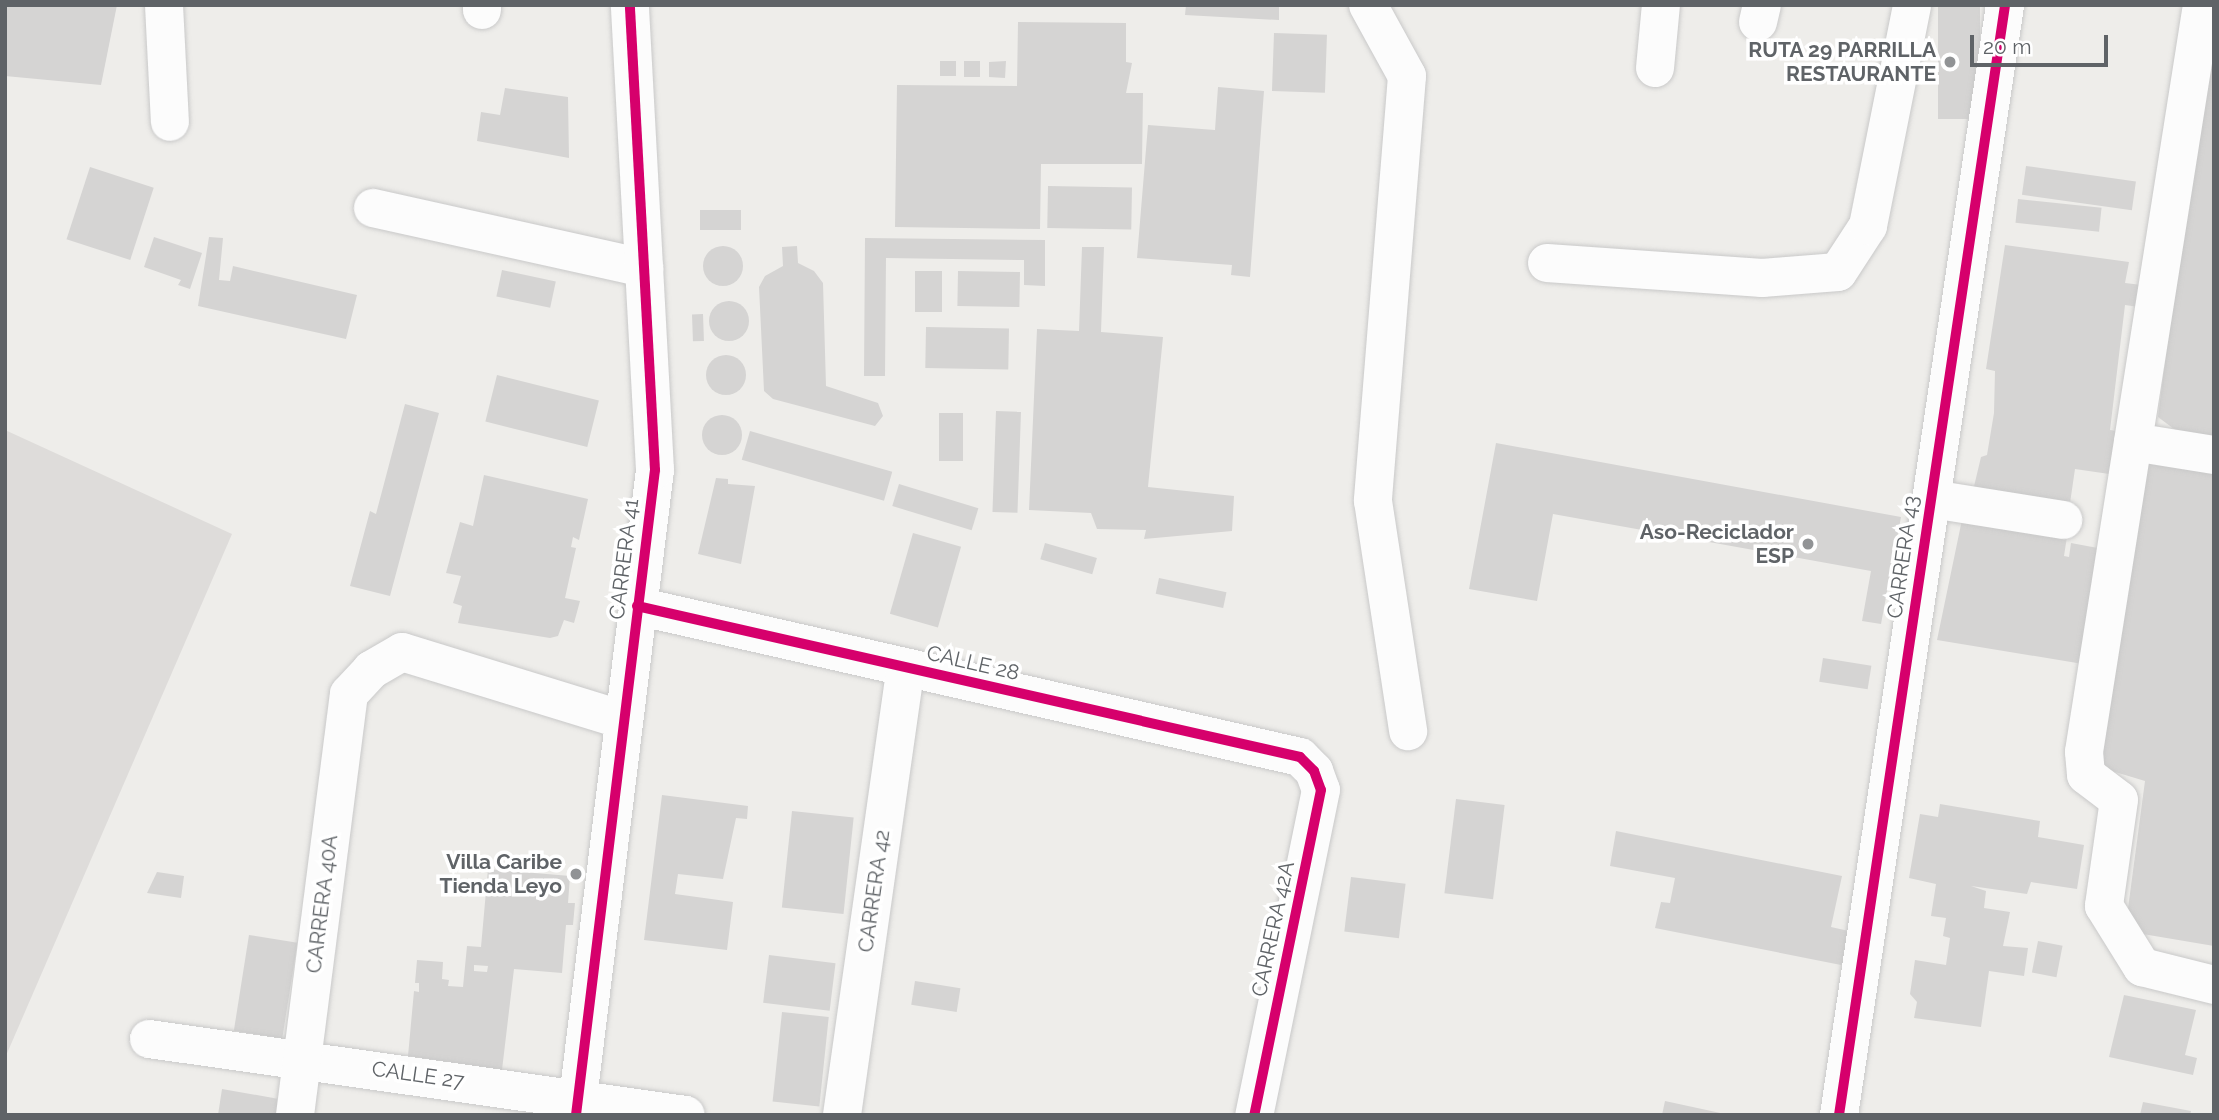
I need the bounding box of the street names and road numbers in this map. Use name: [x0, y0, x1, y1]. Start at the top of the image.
street label: CARRERA 43: [1882, 494, 1924, 620]
street label: CARRERA 41: [604, 497, 644, 621]
street label: CALLE 28: [924, 640, 1022, 686]
street label: CARRERA 42: [853, 828, 895, 954]
street label: CARRERA 40A: [301, 833, 343, 975]
street label: CARRERA 42A: [1246, 859, 1300, 999]
street label: CALLE 27: [370, 1056, 466, 1094]

